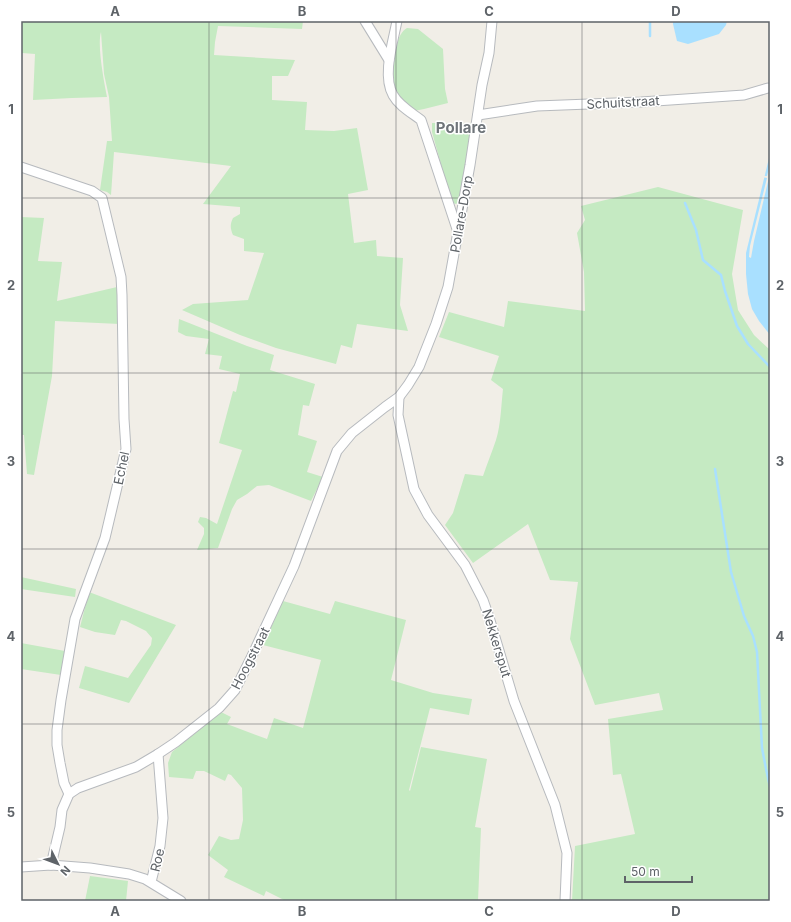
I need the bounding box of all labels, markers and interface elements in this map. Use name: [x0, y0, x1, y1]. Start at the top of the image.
text: A: [110, 3, 120, 19]
text: B: [298, 3, 307, 19]
text: C: [484, 3, 494, 19]
text: D: [671, 3, 681, 19]
street label: Schuitstraat: [586, 92, 660, 112]
text: 1: [8, 101, 14, 117]
text: 1: [777, 101, 783, 117]
district label: Pollare: [436, 118, 486, 137]
street label: Pollare-Dorp: [446, 174, 476, 254]
text: 2: [7, 277, 15, 293]
text: 2: [776, 277, 784, 293]
street label: Echel: [110, 450, 132, 486]
text: 3: [7, 453, 15, 469]
text: 3: [776, 453, 784, 469]
street label: Nekkersput: [479, 607, 515, 679]
street label: Hoogstraat: [227, 624, 273, 692]
text: 4: [7, 628, 16, 644]
text: 4: [776, 628, 785, 644]
text: 5: [7, 804, 15, 820]
text: 5: [776, 804, 784, 820]
north arrow: [38, 844, 78, 884]
street label: Roe: [147, 847, 167, 873]
scale bar: [625, 858, 692, 884]
text: N: [57, 863, 73, 878]
text: 50 m: [631, 864, 660, 879]
text: A: [110, 903, 120, 919]
text: B: [298, 903, 307, 919]
text: C: [484, 903, 494, 919]
text: D: [671, 903, 681, 919]

